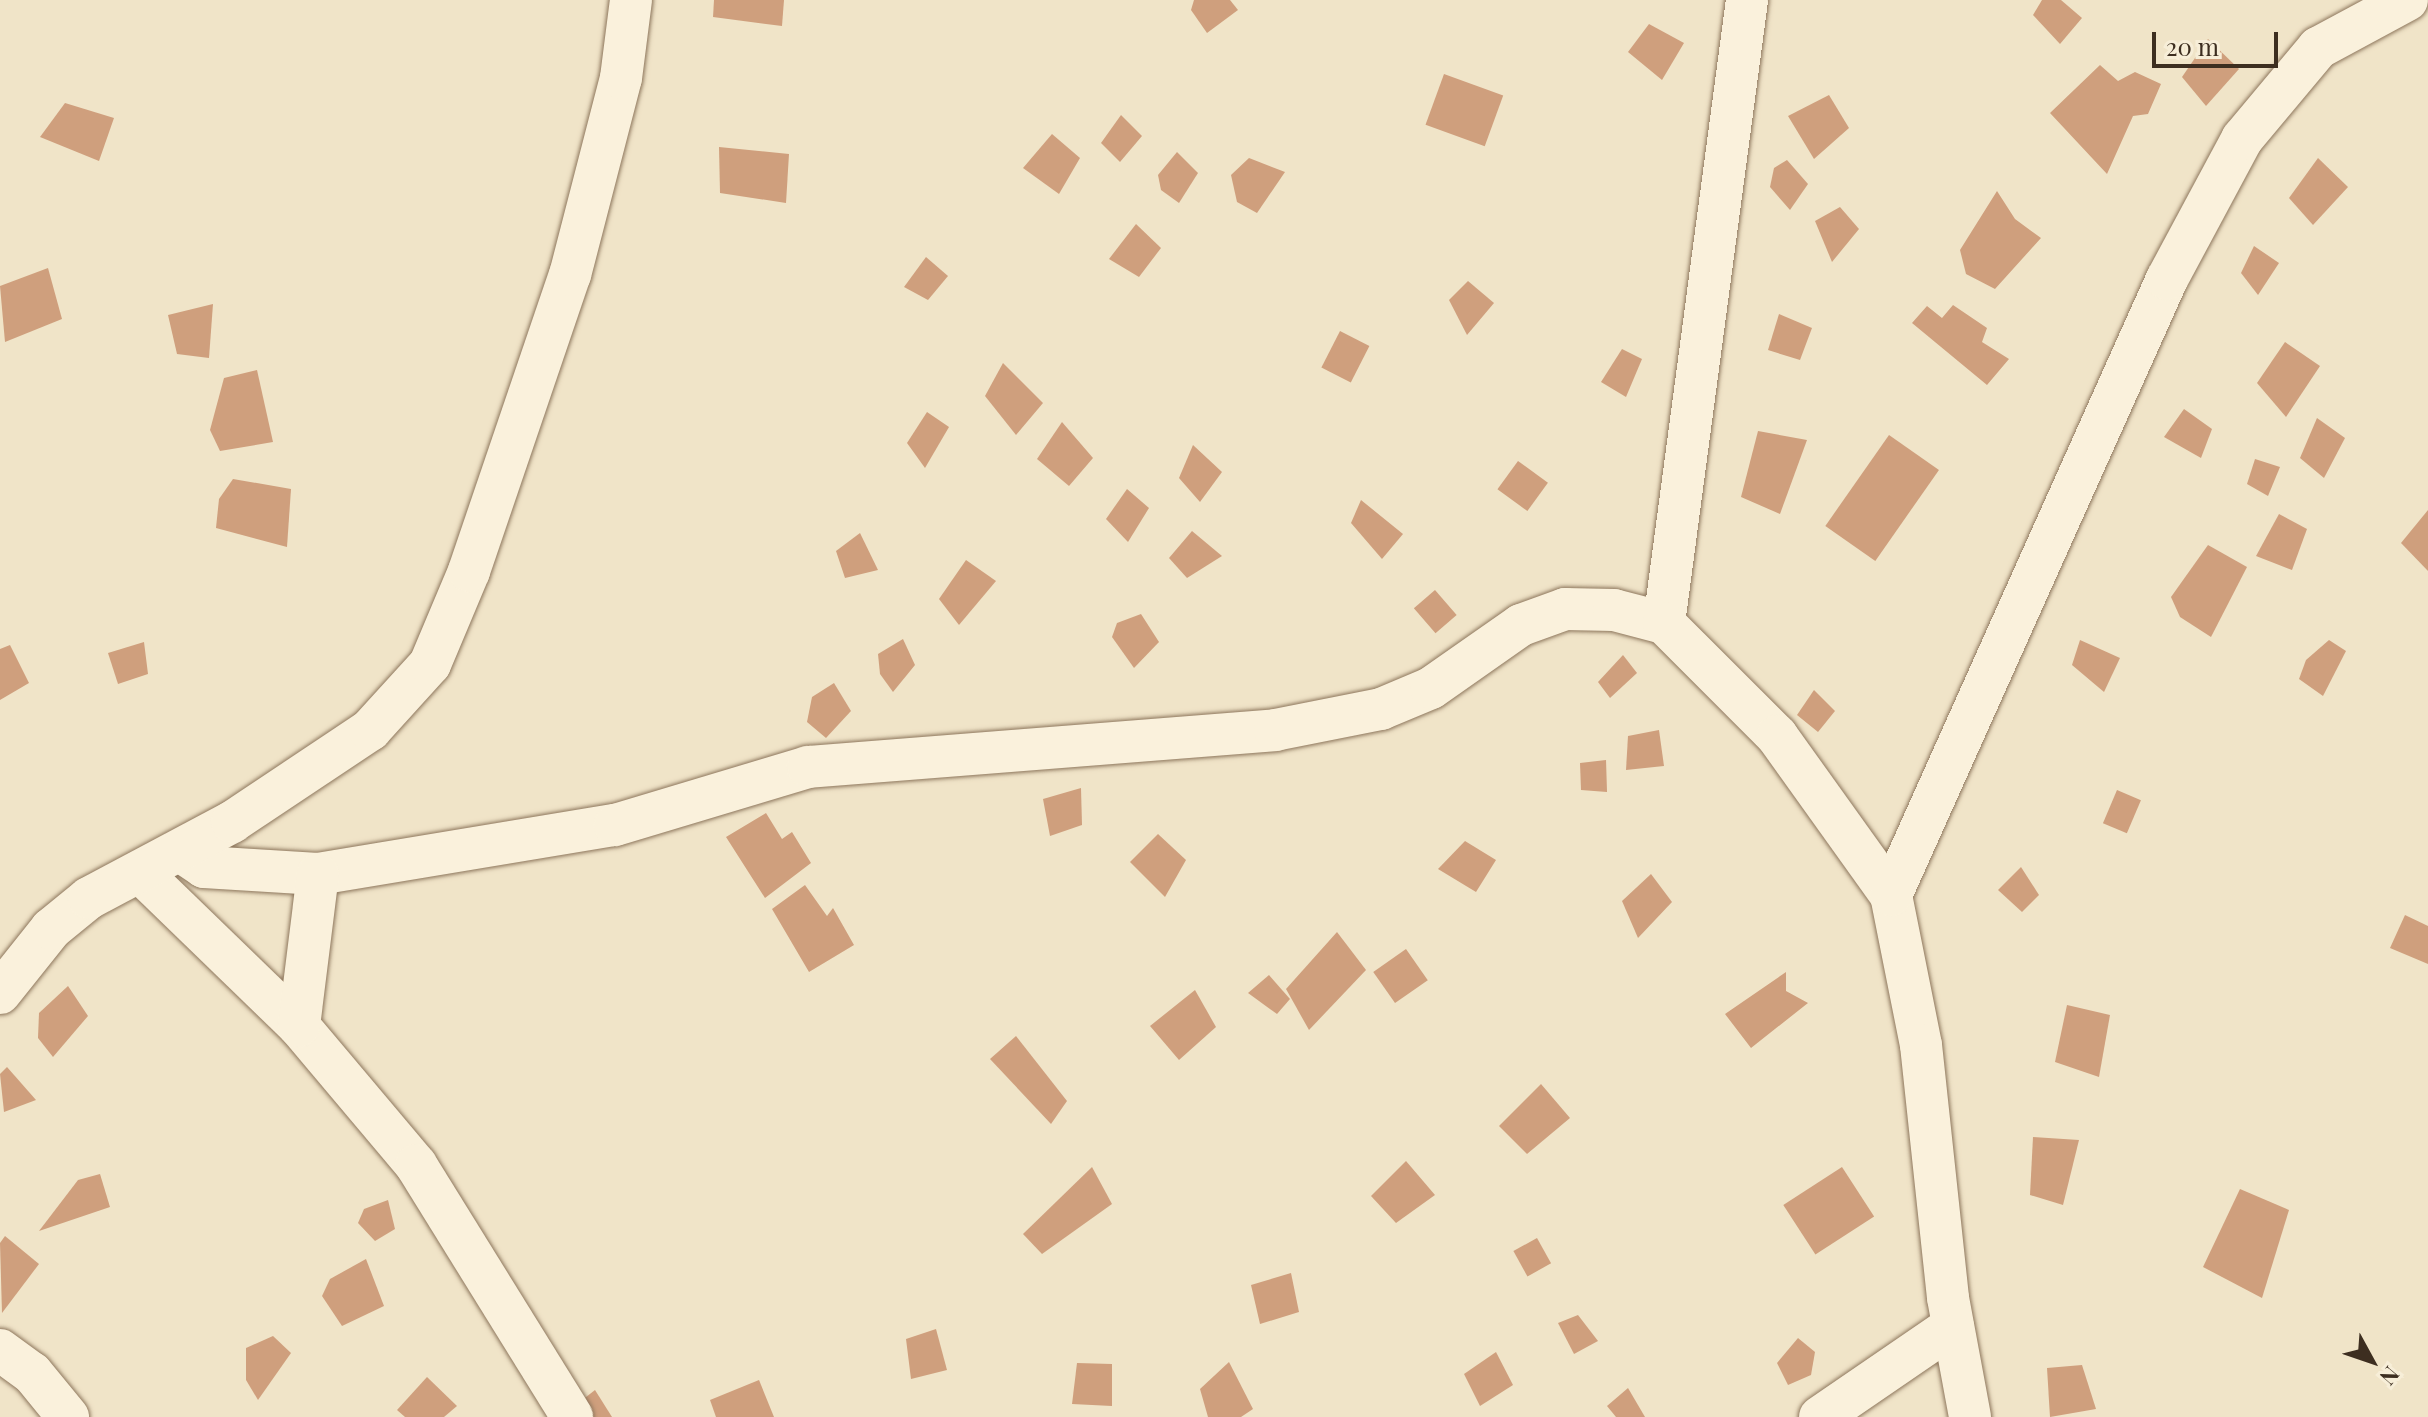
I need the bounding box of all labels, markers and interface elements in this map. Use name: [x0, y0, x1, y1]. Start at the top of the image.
scale bar: [2156, 16, 2282, 66]
text: 20 m: [2166, 30, 2219, 62]
north arrow: [2332, 1321, 2412, 1401]
text: N: [2374, 1361, 2407, 1392]

